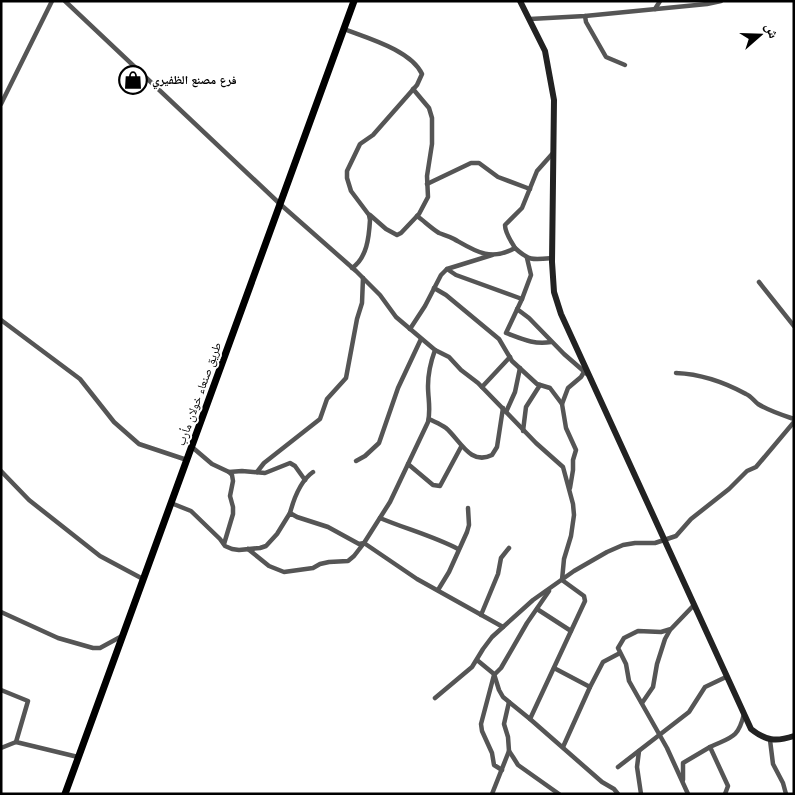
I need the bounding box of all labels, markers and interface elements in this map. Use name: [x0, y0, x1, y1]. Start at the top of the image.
north arrow: [735, 10, 785, 60]
text: ش: [761, 21, 782, 41]
shop icon: فرع مصنع الظفيري: [118, 65, 148, 95]
place label: فرع مصنع الظفيري: [152, 73, 237, 90]
street label: طريق صنعاء خولان مأرب: [174, 340, 225, 448]

